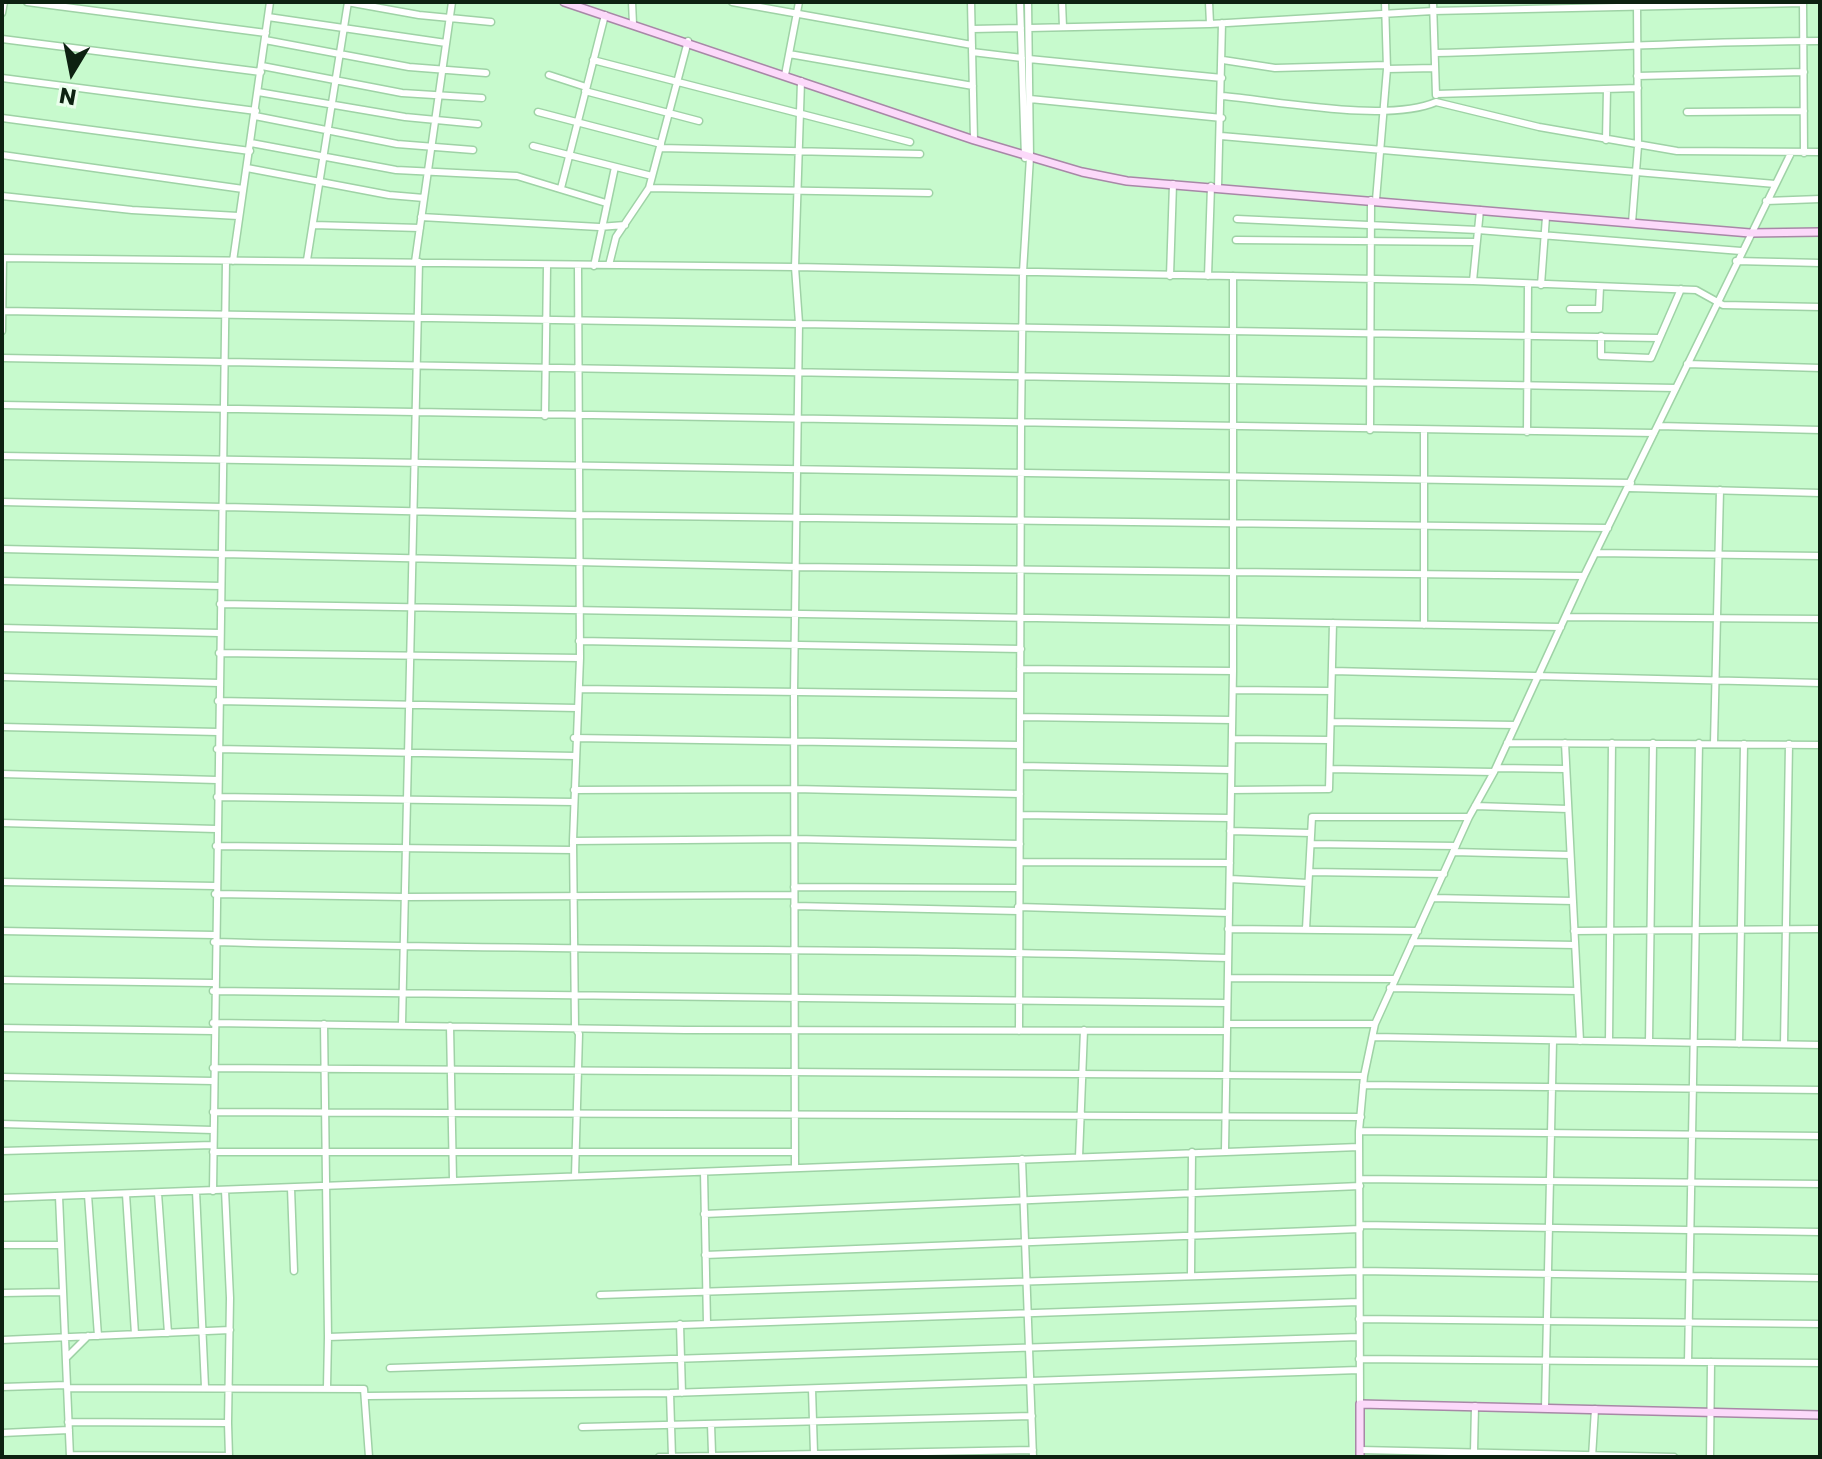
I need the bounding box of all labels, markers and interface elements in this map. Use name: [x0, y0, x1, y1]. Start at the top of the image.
north arrow: [32, 32, 112, 112]
text: N: [57, 79, 79, 113]

